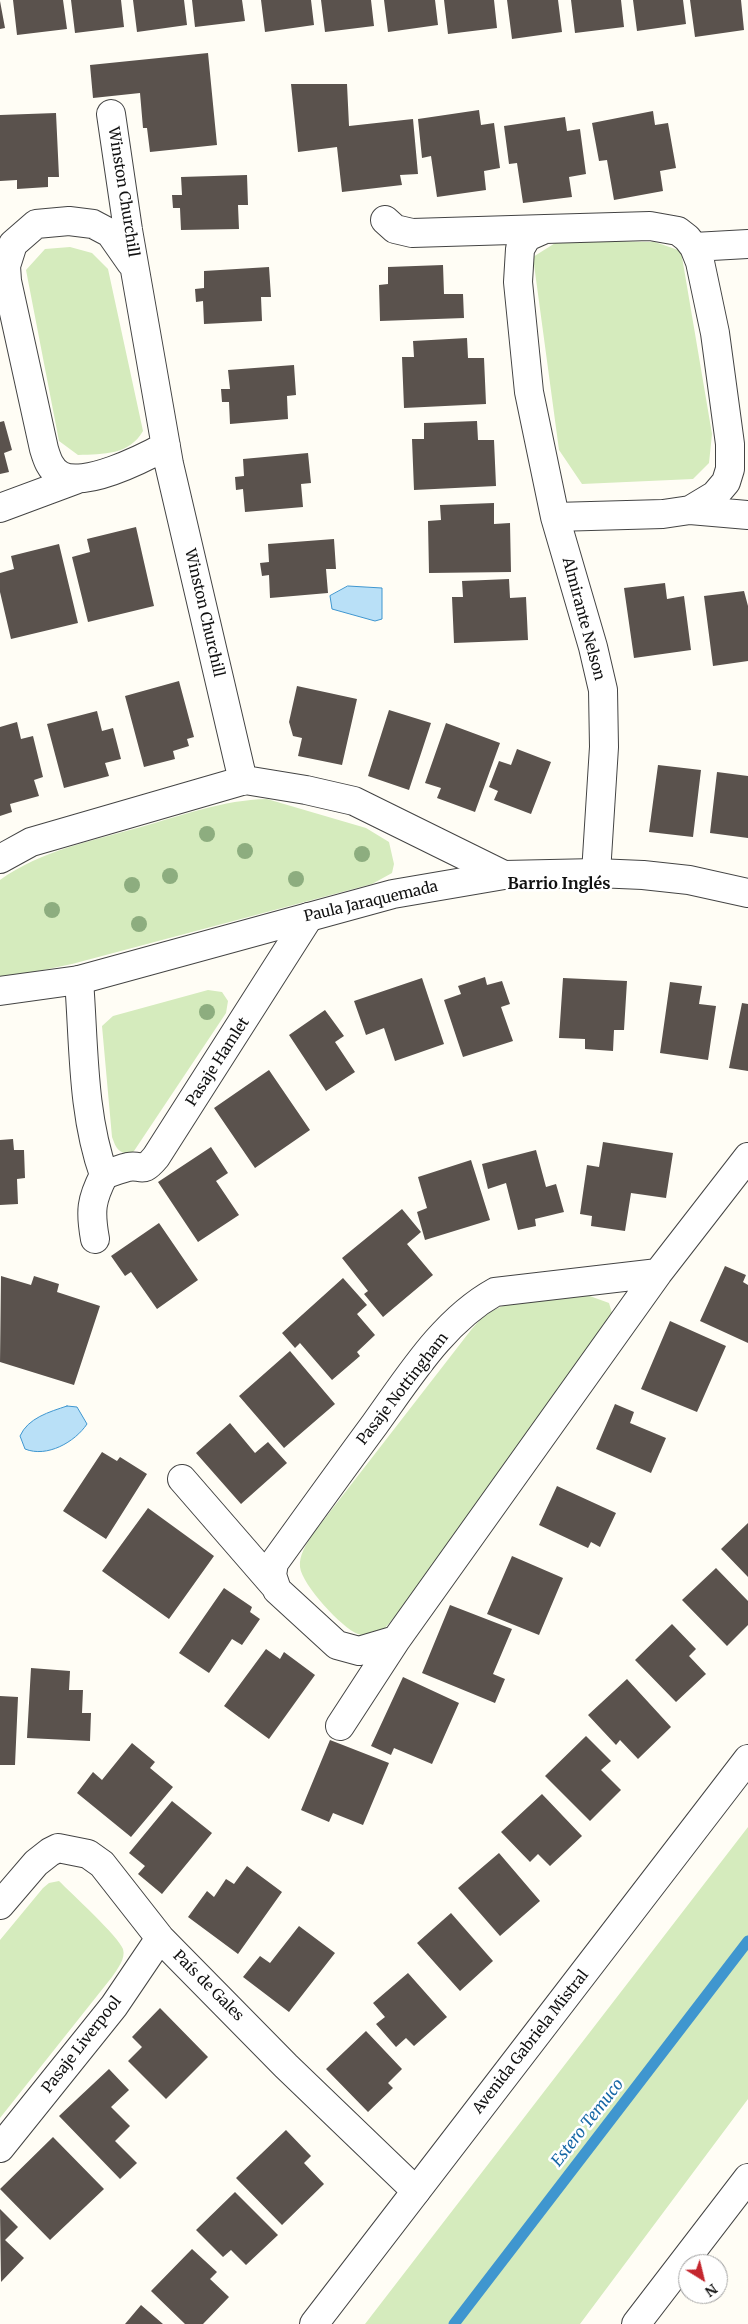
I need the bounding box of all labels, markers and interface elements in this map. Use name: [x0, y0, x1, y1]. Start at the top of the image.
street label: Winston Churchill: [104, 126, 142, 258]
street label: Winston Churchill: [180, 547, 228, 679]
street label: Almirante Nelson: [558, 556, 608, 682]
district label: Barrio Inglés: [508, 874, 610, 894]
street label: Paula Jaraquemada: [302, 878, 440, 926]
street label: Pasaje Hamlet: [183, 1014, 253, 1110]
street label: Pasaje Nottingham: [354, 1329, 452, 1449]
street label: País de Gales: [169, 1947, 247, 2025]
street label: Avenida Gabriela Mistral: [469, 1967, 593, 2117]
street label: Pasaje Liverpool: [39, 1993, 125, 2097]
water label: Estero Temuco: [548, 2075, 628, 2171]
north arrow: [678, 2254, 728, 2304]
text: N: [701, 2280, 721, 2301]

